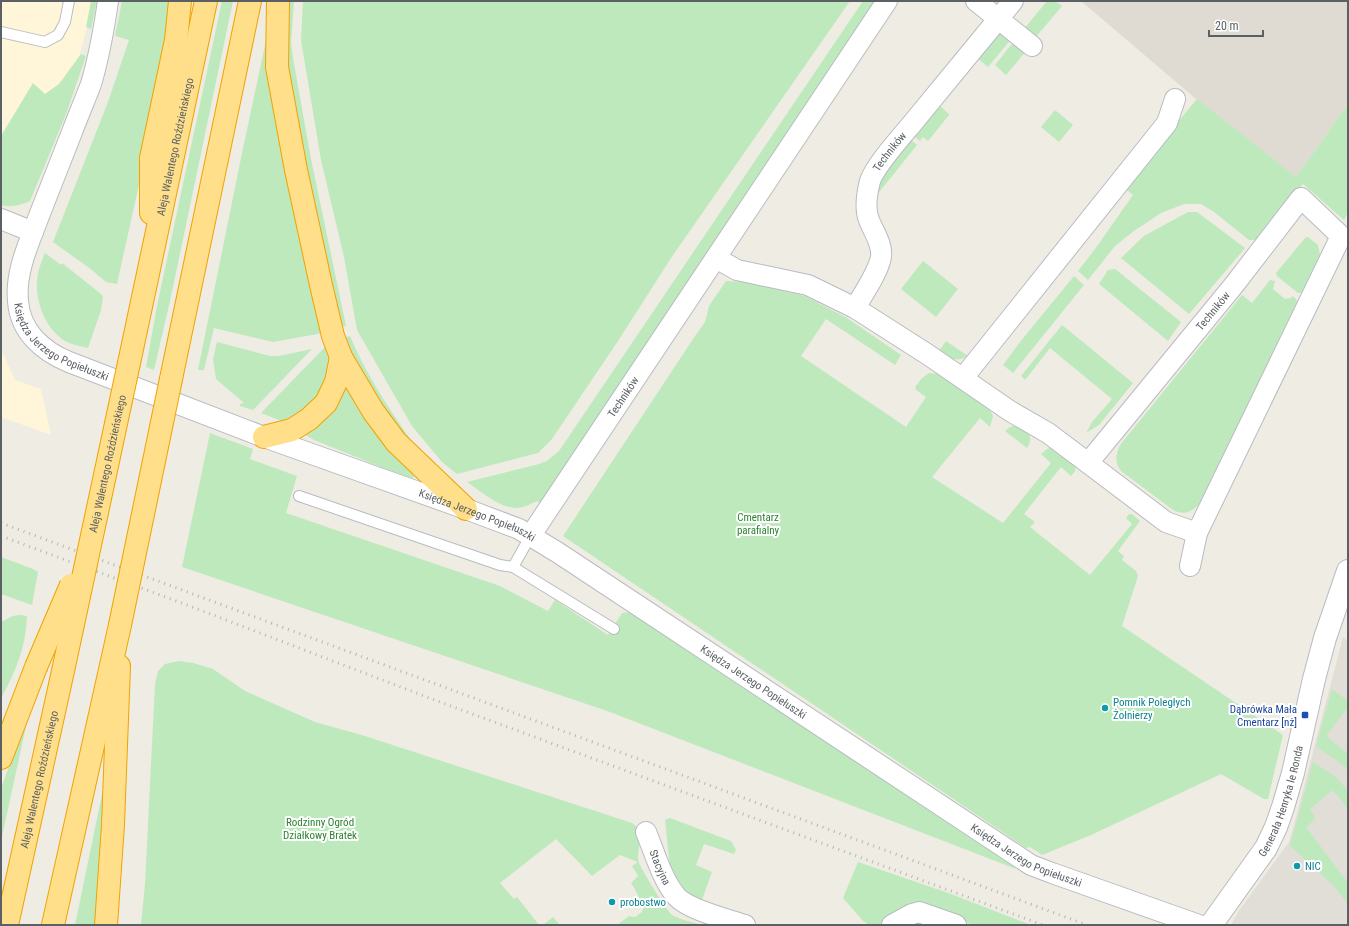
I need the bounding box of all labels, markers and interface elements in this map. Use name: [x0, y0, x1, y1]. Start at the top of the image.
scale bar: [1209, 12, 1263, 38]
text: 20 m: [1215, 19, 1239, 33]
street label: Aleja Walentego Roździeńskiego: [154, 76, 197, 217]
street label: Techników: [870, 129, 909, 174]
street label: Techników: [1194, 289, 1233, 333]
street label: Księdza Jerzego Popiełuszki: [11, 302, 110, 384]
street label: Techników: [605, 374, 642, 420]
street label: Aleja Walentego Roździeńskiego: [87, 393, 129, 534]
street label: Księdza Jerzego Popiełuszki: [417, 487, 538, 544]
park label: Cmentarz parafialny: [737, 511, 780, 537]
street label: Księdza Jerzego Popiełuszki: [698, 643, 809, 722]
place label: Pomnik Poległych Żołnierzy: [1113, 696, 1190, 722]
marker: Pomnik Poległych Żołnierzy: [1100, 703, 1110, 713]
place label: Dąbrówka Mała Cmentarz [nż]: [1230, 703, 1297, 729]
street label: Aleja Walentego Roździeńskiego: [18, 709, 61, 850]
marker: Dąbrówka Mała Cmentarz [nż]: [1300, 710, 1310, 720]
street label: Generała Henryka le Ronda: [1256, 744, 1306, 859]
park label: Rodzinny Ogród Działkowy Bratek: [283, 816, 357, 842]
street label: Księdza Jerzego Popiełuszki: [968, 821, 1083, 890]
street label: Stacyjna: [646, 848, 673, 887]
place label: NIC: [1305, 860, 1321, 873]
marker: NIC: [1292, 861, 1302, 871]
place label: probostwo: [620, 896, 667, 909]
marker: probostwo: [607, 897, 617, 907]

